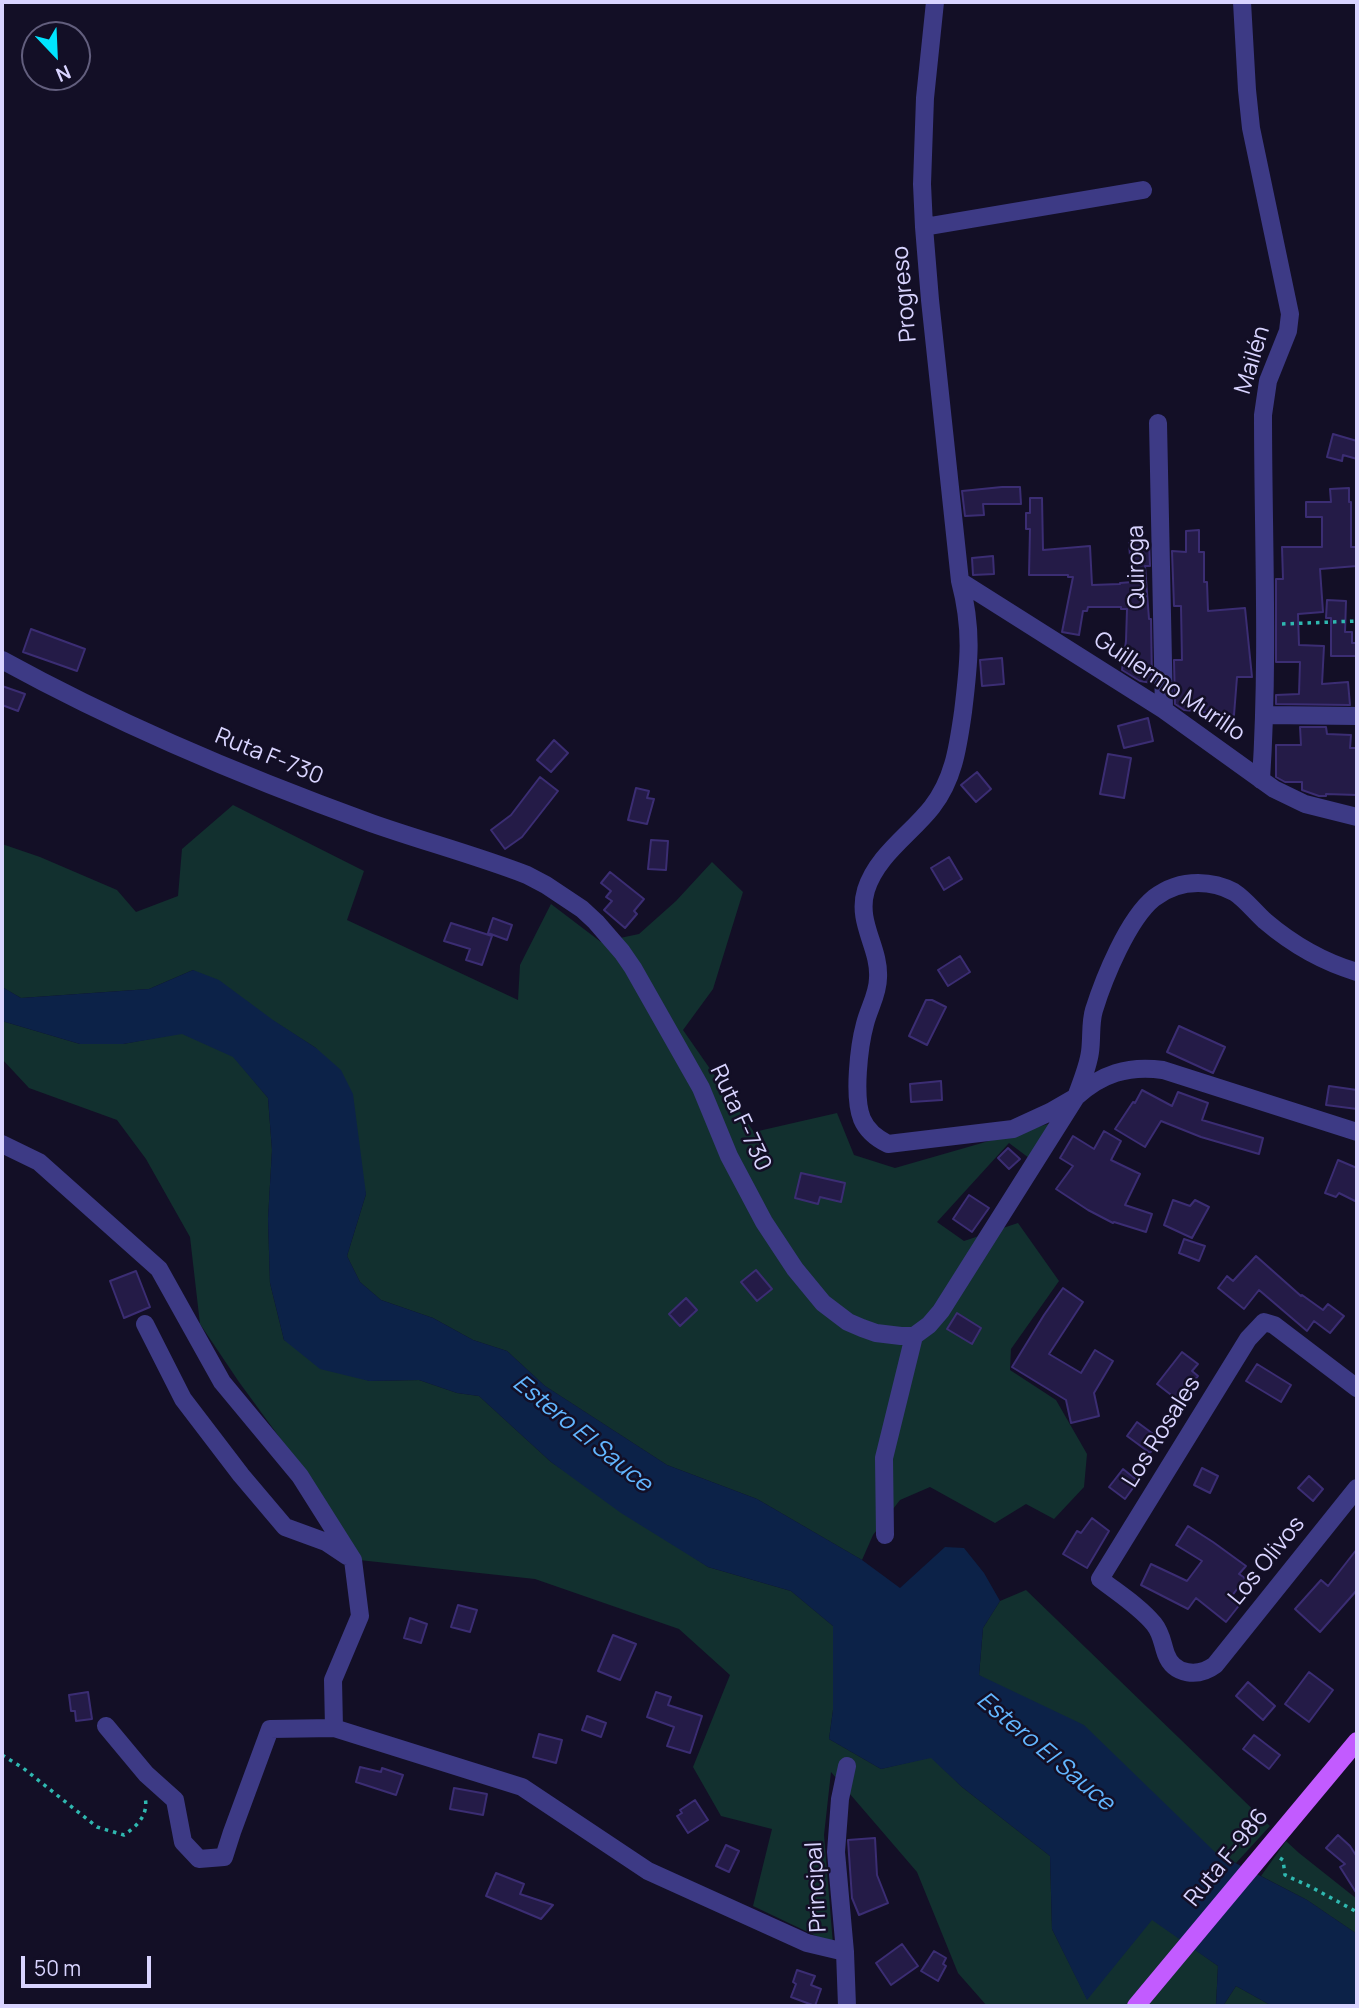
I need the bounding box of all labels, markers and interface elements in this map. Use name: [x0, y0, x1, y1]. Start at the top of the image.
north arrow: [21, 21, 91, 91]
text: N: [52, 59, 75, 88]
street label: Progreso: [887, 245, 923, 343]
street label: Mailén: [1230, 323, 1276, 397]
street label: Quiroga: [1122, 525, 1152, 609]
street label: Guillermo Murillo: [1088, 626, 1250, 748]
street label: Ruta F-730: [211, 723, 327, 791]
street label: Ruta F-730: [703, 1060, 777, 1176]
water label: Estero El Sauce: [507, 1369, 657, 1499]
street label: Los Rosales: [1117, 1371, 1207, 1493]
street label: Los Olivos: [1223, 1511, 1311, 1611]
water label: Estero El Sauce: [971, 1686, 1119, 1818]
street label: Ruta F-986: [1179, 1804, 1275, 1912]
street label: Principal: [801, 1841, 833, 1933]
scale bar: [24, 1941, 154, 1985]
text: 50 m: [34, 1954, 81, 1982]

